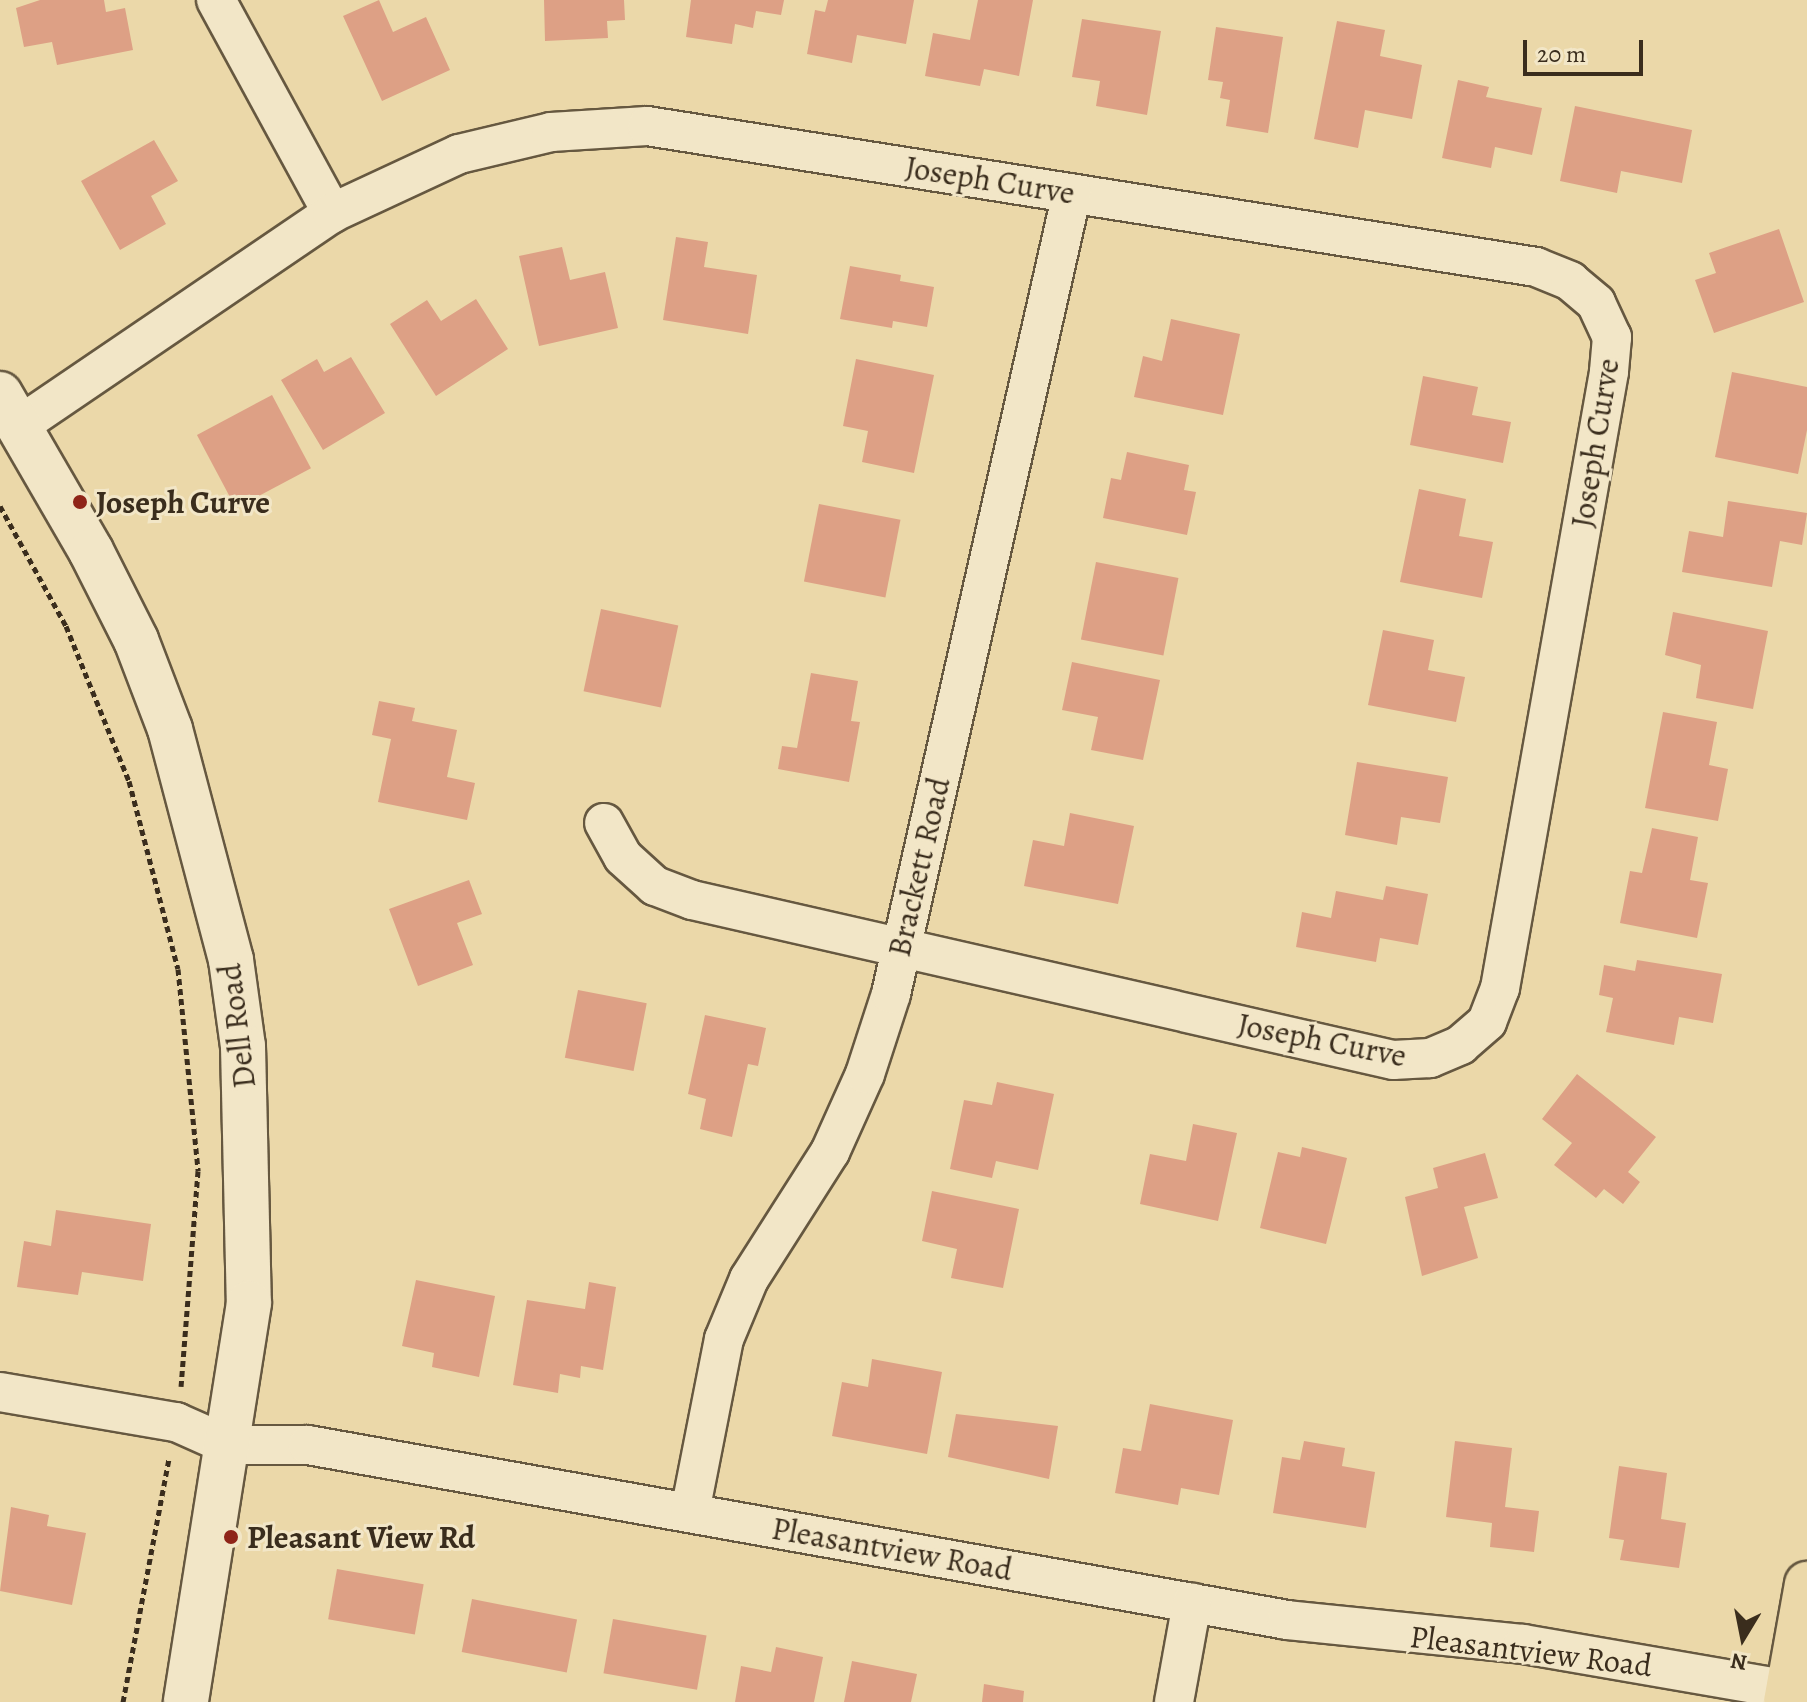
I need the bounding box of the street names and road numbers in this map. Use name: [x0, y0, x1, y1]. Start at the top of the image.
street label: Joseph Curve: [903, 148, 1077, 212]
street label: Joseph Curve: [1563, 356, 1627, 530]
street label: Brackett Road: [880, 774, 958, 960]
street label: Dell Road: [210, 961, 264, 1091]
street label: Joseph Curve: [1235, 1005, 1409, 1075]
street label: Pleasantview Road: [769, 1509, 1015, 1589]
street label: Pleasantview Road: [1408, 1617, 1654, 1685]

